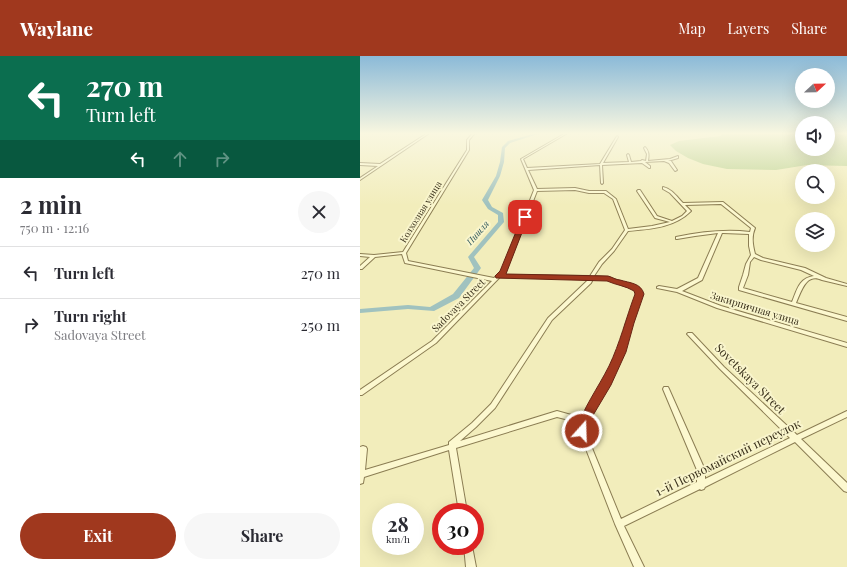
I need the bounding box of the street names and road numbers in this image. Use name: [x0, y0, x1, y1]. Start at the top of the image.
street label: Колхозная улица: [396, 178, 444, 244]
street label: Sadovaya Street: [428, 275, 488, 335]
street label: Закирпичная улица: [709, 288, 801, 328]
street label: Sovetskaya Street: [712, 339, 790, 418]
street label: 1-й Первомайский переулок: [652, 415, 803, 499]

